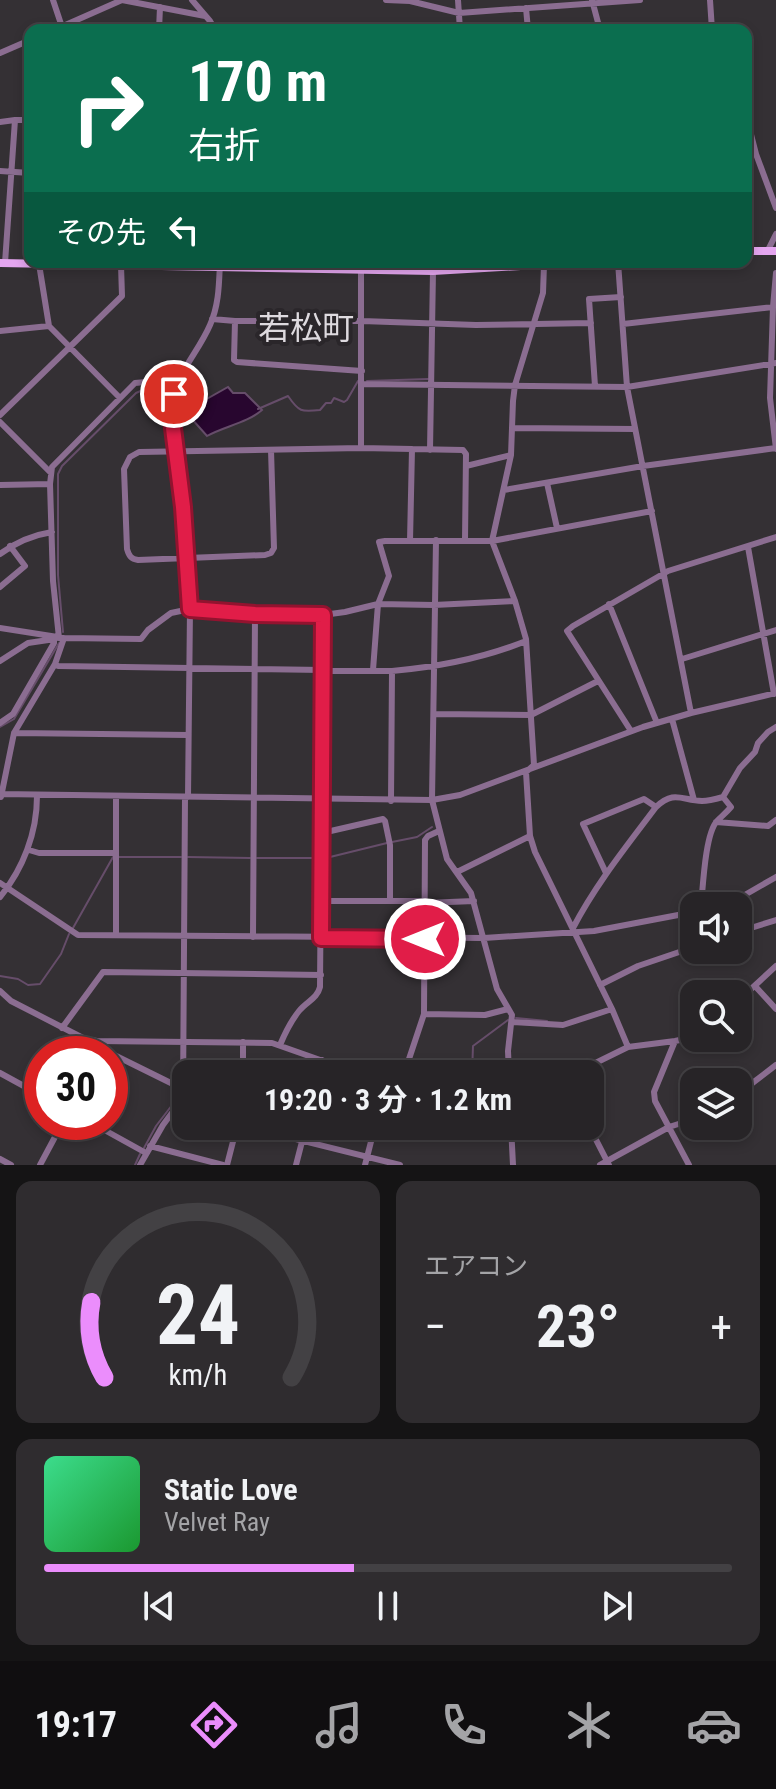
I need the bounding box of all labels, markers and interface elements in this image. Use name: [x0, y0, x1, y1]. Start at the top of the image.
text: 170 m: [188, 49, 327, 115]
icon: right: [56, 56, 160, 160]
text: 右折: [188, 125, 260, 167]
icon: left: [162, 208, 206, 252]
text: その先: [56, 215, 146, 250]
district label: 若松町: [258, 309, 354, 347]
pin: [140, 360, 208, 428]
icon: arrive: [152, 372, 196, 416]
map controls: [680, 892, 752, 1140]
button: sound: [680, 892, 752, 964]
position arrow: [383, 897, 467, 981]
button: search: [680, 980, 752, 1052]
speed limit sign: 30: [24, 1036, 128, 1140]
button: layers: [680, 1068, 752, 1140]
text: 19:20 · 3 分 · 1.2 km: [264, 1082, 512, 1117]
text: エアコン: [424, 1251, 528, 1281]
text: 24: [156, 1267, 240, 1364]
text: 23°: [536, 1291, 620, 1362]
text: −: [424, 1301, 446, 1353]
text: +: [710, 1301, 732, 1353]
text: km/h: [169, 1358, 227, 1392]
text: Static Love: [164, 1472, 298, 1507]
text: Velvet Ray: [164, 1507, 270, 1537]
icon: previous: [137, 1584, 181, 1628]
icon: pause: [366, 1584, 410, 1628]
icon: next: [595, 1584, 639, 1628]
icon: directions: [186, 1697, 242, 1753]
icon: music: [311, 1697, 367, 1753]
icon: phone: [436, 1697, 492, 1753]
icon: climate: [561, 1697, 617, 1753]
icon: car: [686, 1697, 742, 1753]
text: 19:17: [34, 1704, 117, 1746]

